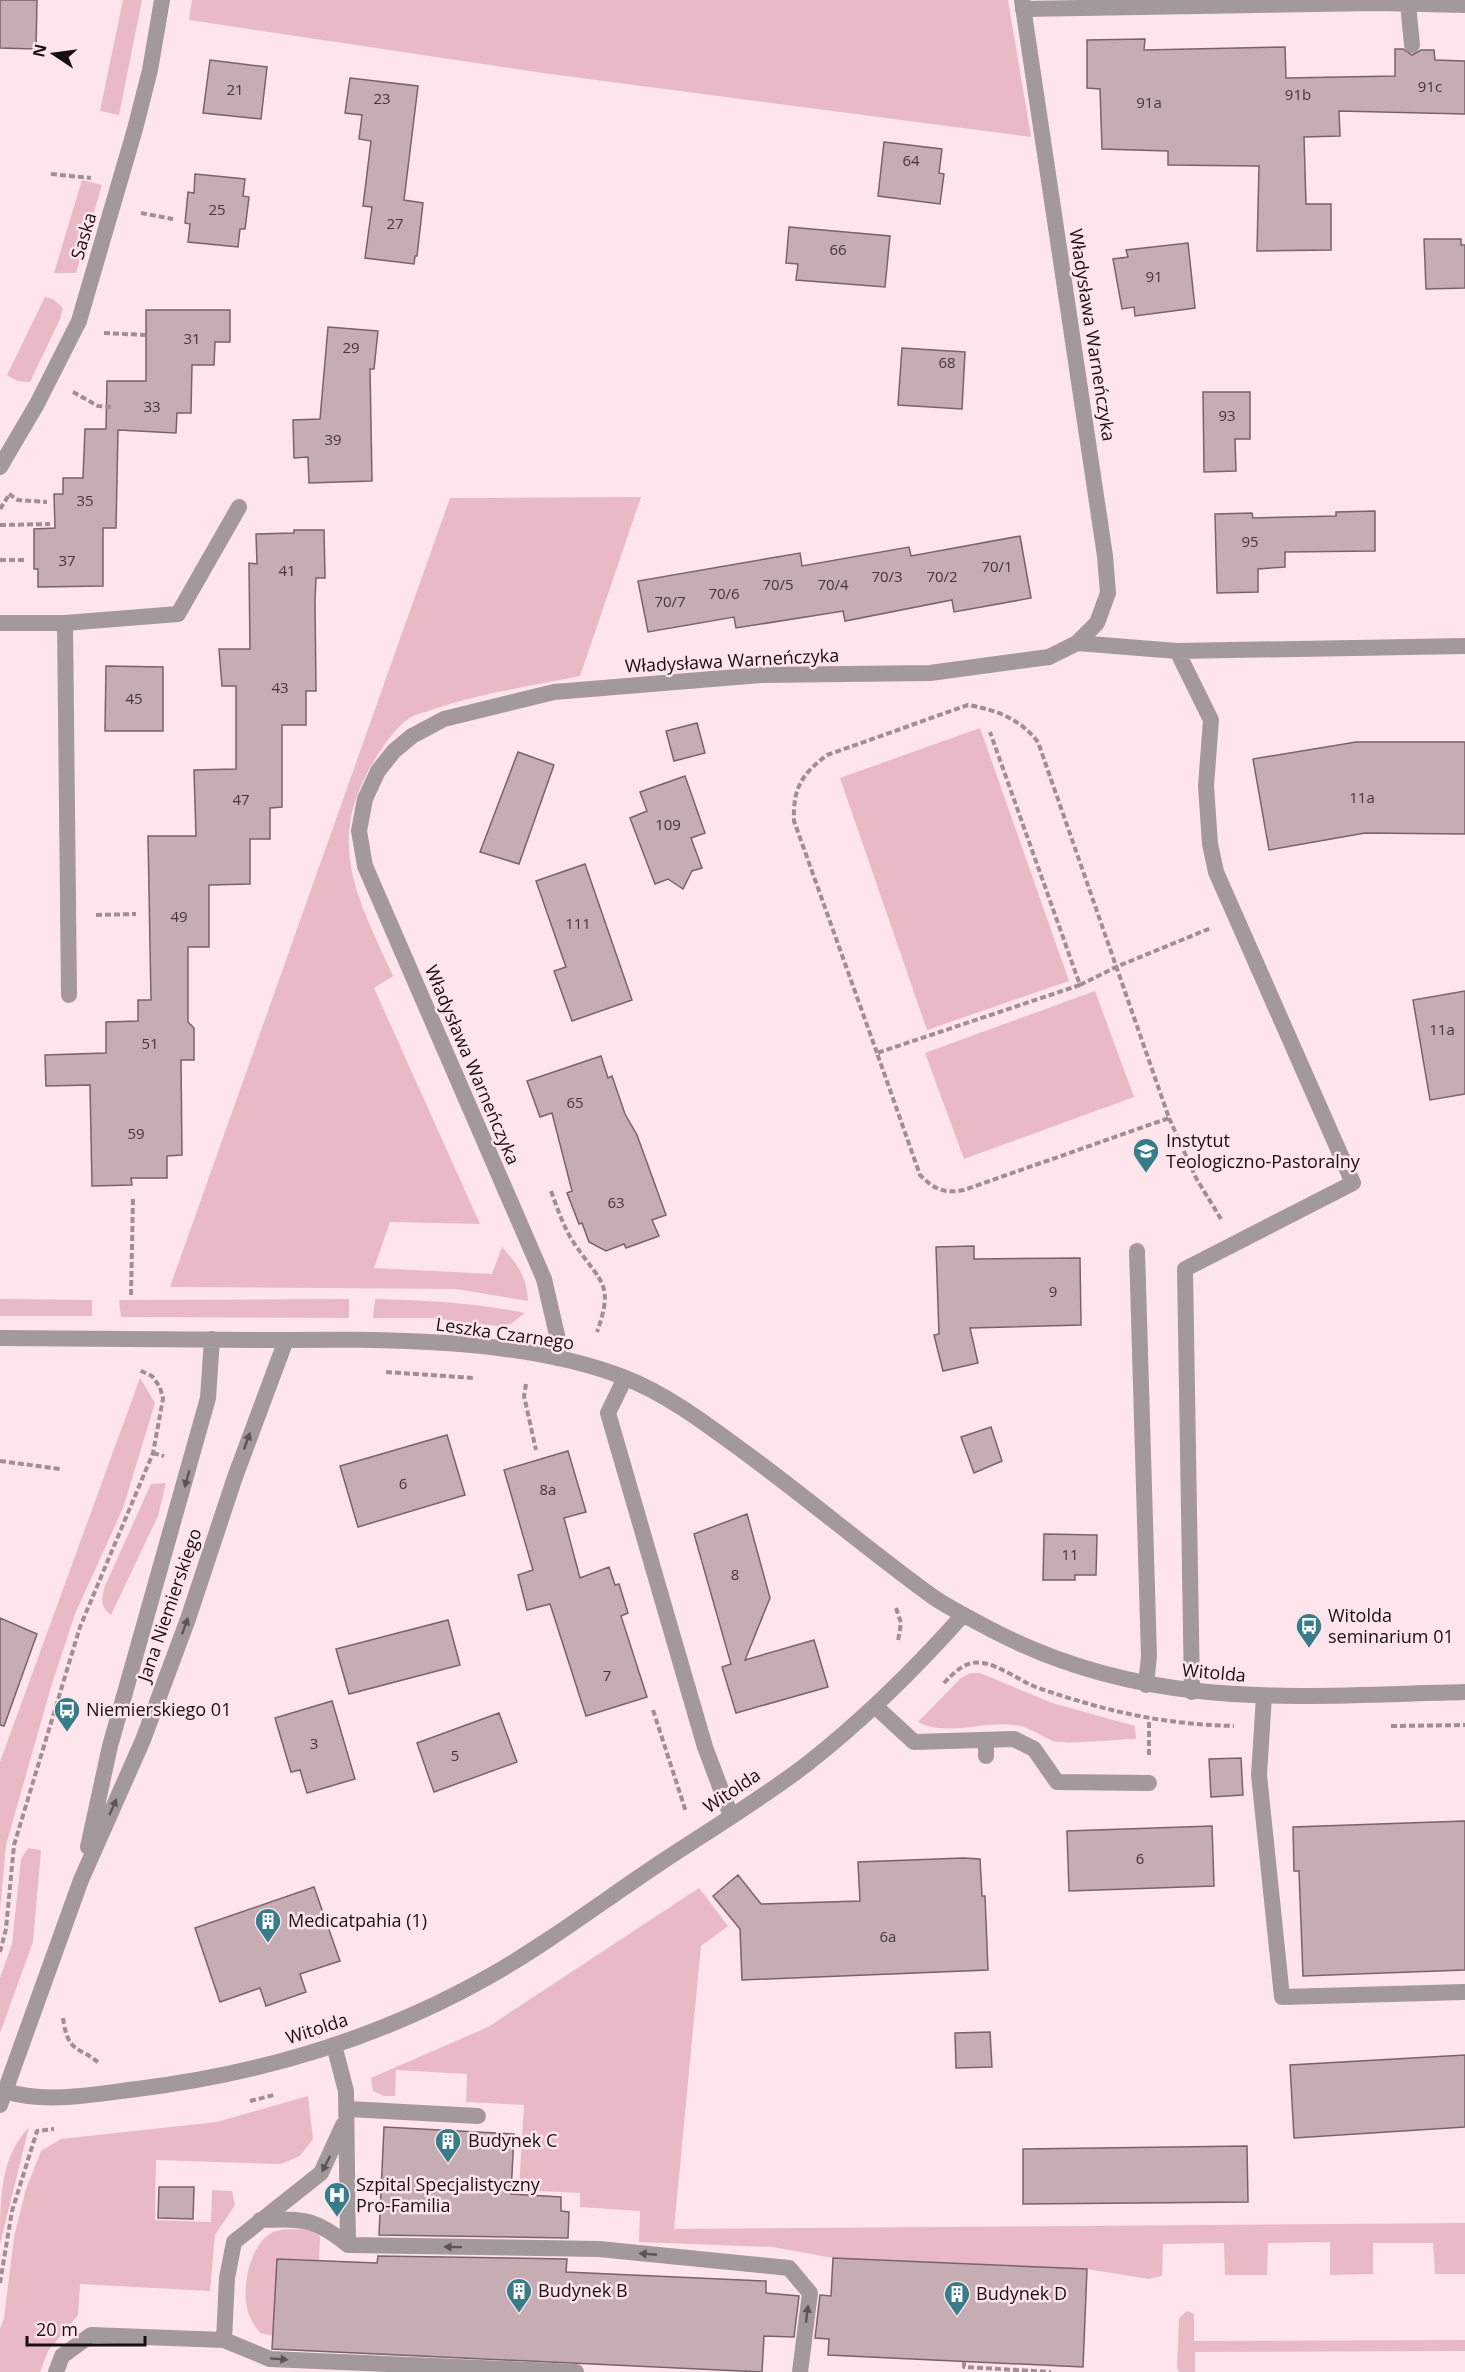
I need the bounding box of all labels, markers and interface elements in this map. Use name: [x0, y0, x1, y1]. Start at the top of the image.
north arrow: [24, 24, 84, 84]
text: N: [27, 42, 52, 59]
house number: 91c: [1418, 76, 1442, 96]
house number: 21: [226, 79, 244, 99]
house number: 91b: [1285, 84, 1311, 104]
house number: 23: [373, 88, 391, 108]
house number: 91a: [1136, 92, 1162, 112]
house number: 64: [902, 150, 920, 170]
house number: 25: [208, 199, 226, 219]
street label: Saska: [65, 209, 102, 262]
house number: 27: [386, 213, 404, 233]
street label: Władysława Warneńczyka: [1064, 227, 1122, 443]
house number: 66: [829, 239, 847, 259]
house number: 91: [1145, 266, 1163, 286]
house number: 31: [183, 328, 201, 348]
house number: 29: [342, 337, 360, 357]
house number: 68: [938, 352, 956, 372]
house number: 33: [143, 396, 161, 416]
house number: 93: [1218, 405, 1236, 425]
house number: 39: [324, 429, 342, 449]
house number: 35: [76, 490, 94, 510]
house number: 95: [1241, 531, 1259, 551]
house number: 37: [58, 550, 76, 570]
house number: 70/1: [981, 556, 1013, 576]
house number: 41: [278, 560, 296, 580]
house number: 70/3: [871, 566, 903, 586]
house number: 70/2: [926, 566, 958, 586]
house number: 70/5: [762, 574, 794, 594]
house number: 70/4: [817, 574, 849, 594]
house number: 70/6: [708, 583, 740, 603]
house number: 70/7: [654, 591, 686, 611]
street label: Władysława Warneńczyka: [624, 642, 840, 678]
house number: 43: [271, 677, 289, 697]
house number: 45: [125, 688, 143, 708]
house number: 11a: [1349, 787, 1375, 807]
house number: 47: [232, 789, 250, 809]
house number: 109: [655, 814, 681, 834]
house number: 49: [170, 906, 188, 926]
house number: 111: [565, 913, 591, 933]
street label: Władysława Warneńczyka: [420, 961, 526, 1168]
house number: 11a: [1429, 1019, 1455, 1039]
house number: 51: [141, 1033, 159, 1053]
house number: 65: [566, 1092, 584, 1112]
house number: 59: [127, 1123, 145, 1143]
place label: Instytut Teologiczno-Pastoralny: [1166, 1128, 1361, 1173]
school or university icon: Instytut Teologiczno-Pastoralny: [1131, 1136, 1161, 1174]
house number: 63: [607, 1192, 625, 1212]
house number: 9: [1049, 1281, 1057, 1301]
street label: Leszka Czarnego: [434, 1311, 576, 1355]
one-way arrow: [243, 1432, 253, 1450]
one-way arrow: [182, 1470, 191, 1488]
house number: 6: [399, 1473, 407, 1493]
house number: 8a: [540, 1479, 556, 1499]
street label: Jana Niemierskiego: [131, 1525, 207, 1686]
house number: 11: [1061, 1544, 1079, 1564]
house number: 8: [731, 1564, 739, 1584]
place label: Witolda seminarium 01: [1328, 1603, 1454, 1648]
bus stop icon: Witolda seminarium 01: [1294, 1611, 1324, 1649]
one-way arrow: [181, 1617, 190, 1635]
street label: Witolda: [1181, 1657, 1247, 1687]
house number: 7: [603, 1665, 611, 1685]
bus stop icon: Niemierskiego 01: [52, 1695, 82, 1733]
place label: Niemierskiego 01: [86, 1697, 231, 1721]
house number: 3: [310, 1733, 318, 1753]
house number: 5: [451, 1745, 459, 1765]
street label: Witolda: [698, 1762, 765, 1818]
one-way arrow: [109, 1799, 118, 1816]
house number: 6: [1136, 1848, 1144, 1868]
building icon: Medicatpahia (1): [253, 1906, 283, 1944]
place label: Medicatpahia (1): [288, 1908, 427, 1932]
house number: 6a: [880, 1926, 896, 1946]
street label: Witolda: [283, 2007, 351, 2049]
building icon: Budynek C: [433, 2126, 463, 2164]
place label: Budynek C: [468, 2128, 557, 2152]
one-way arrow: [321, 2155, 331, 2172]
place label: Szpital Specjalistyczny Pro-Familia: [356, 2172, 541, 2217]
hospital icon: Szpital Specjalistyczny Pro-Familia: [322, 2180, 352, 2218]
one-way arrow: [444, 2242, 463, 2251]
one-way arrow: [638, 2249, 657, 2259]
building icon: Budynek B: [504, 2276, 534, 2314]
place label: Budynek B: [538, 2278, 628, 2302]
building icon: Budynek D: [942, 2279, 972, 2317]
place label: Budynek D: [976, 2281, 1067, 2305]
one-way arrow: [802, 2304, 812, 2323]
scale bar: [27, 2309, 146, 2347]
text: 20 m: [36, 2317, 78, 2341]
one-way arrow: [269, 2354, 288, 2364]

